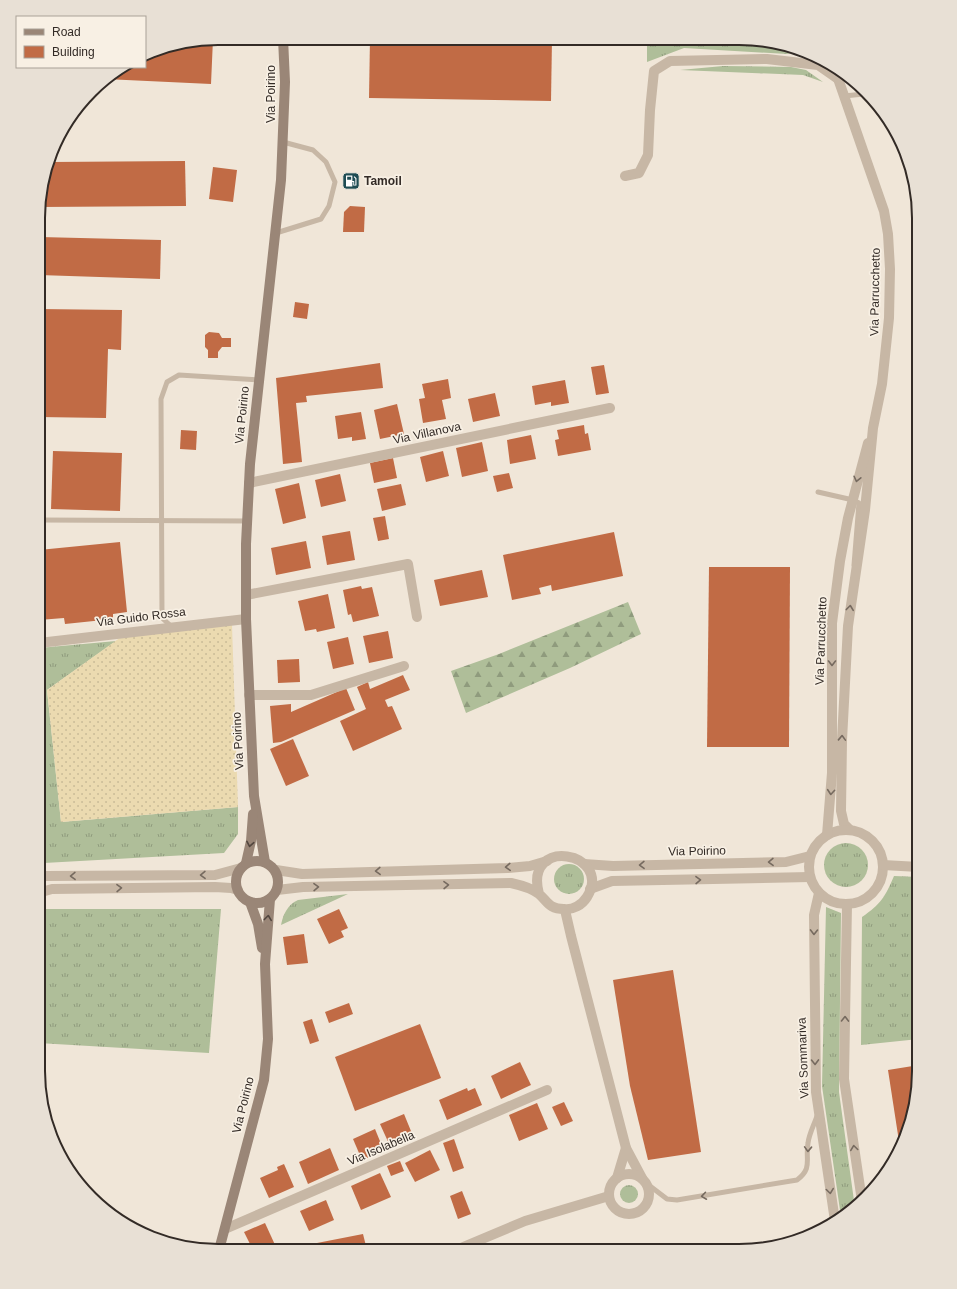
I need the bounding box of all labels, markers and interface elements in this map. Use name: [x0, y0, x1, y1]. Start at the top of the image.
legend: [16, 16, 146, 68]
text: Road: [52, 25, 81, 39]
text: Building: [52, 45, 95, 59]
street label: Via Poirino: [264, 65, 278, 123]
fuel station icon: Tamoil: [341, 171, 361, 191]
place label: Tamoil: [364, 174, 402, 188]
street label: Via Parrucchetto: [867, 247, 883, 336]
street label: Via Poirino: [232, 385, 252, 444]
street label: Via Villanova: [392, 419, 462, 447]
one-way arrow: [854, 476, 862, 482]
street label: Via Parrucchetto: [812, 596, 830, 685]
street label: Via Guido Rossa: [96, 605, 187, 629]
one-way arrow: [845, 605, 854, 611]
one-way arrow: [828, 660, 836, 666]
street label: Via Poirino: [229, 711, 247, 770]
one-way arrow: [838, 735, 846, 741]
one-way arrow: [826, 789, 835, 795]
one-way arrow: [246, 841, 254, 847]
street label: Via Poirino: [668, 843, 726, 859]
one-way arrow: [768, 858, 774, 866]
one-way arrow: [639, 861, 645, 869]
one-way arrow: [505, 863, 511, 872]
one-way arrow: [375, 867, 381, 876]
one-way arrow: [200, 871, 206, 879]
one-way arrow: [70, 872, 76, 880]
one-way arrow: [695, 876, 701, 884]
one-way arrow: [443, 880, 449, 889]
one-way arrow: [313, 883, 319, 891]
one-way arrow: [116, 884, 122, 893]
one-way arrow: [263, 914, 272, 921]
one-way arrow: [810, 929, 818, 935]
one-way arrow: [841, 1016, 849, 1022]
street label: Via Sommariva: [795, 1017, 811, 1099]
one-way arrow: [811, 1059, 819, 1065]
street label: Via Poirino: [229, 1075, 257, 1135]
street label: Via Isolabella: [346, 1128, 417, 1168]
one-way arrow: [851, 1145, 859, 1151]
one-way arrow: [804, 1146, 812, 1152]
one-way arrow: [825, 1187, 834, 1194]
one-way arrow: [701, 1191, 707, 1200]

